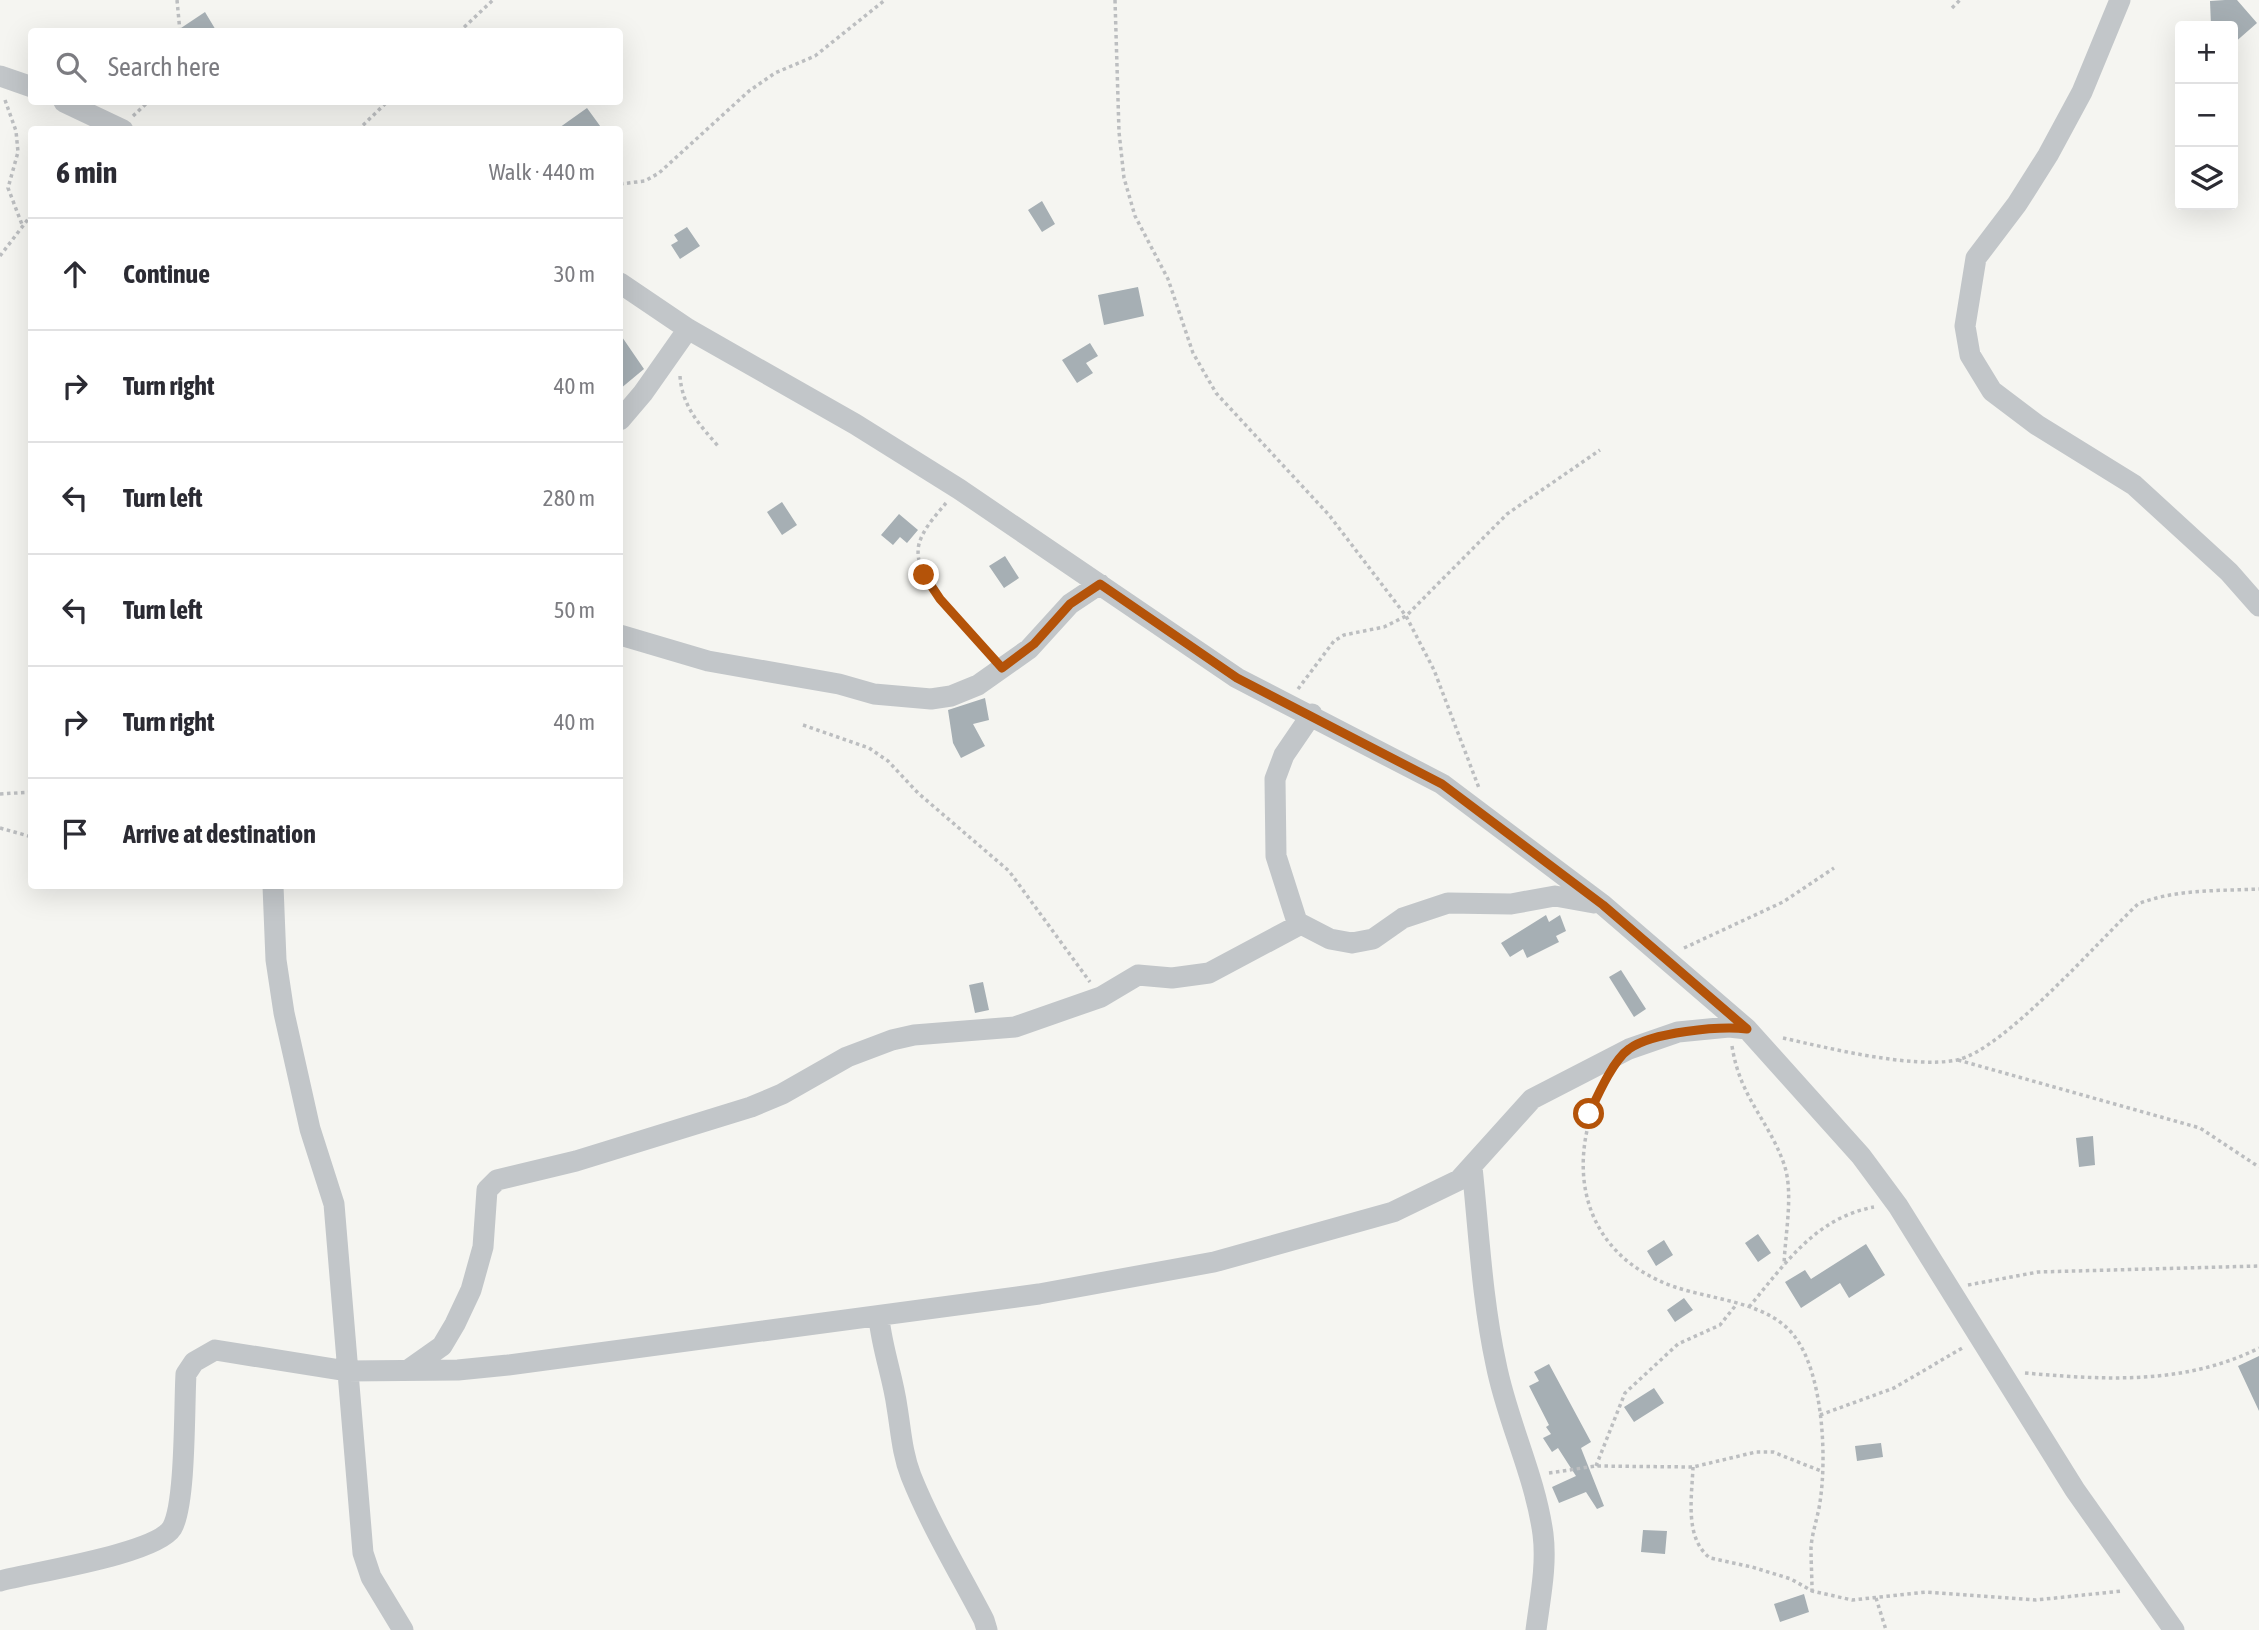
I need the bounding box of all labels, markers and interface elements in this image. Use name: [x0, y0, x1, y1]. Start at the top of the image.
map controls: [2175, 21, 2238, 210]
button: +: [2175, 21, 2238, 84]
search box: [28, 28, 623, 105]
icon: search: [52, 48, 90, 86]
text: Search here: [108, 52, 220, 82]
button: −: [2175, 84, 2238, 147]
button: layers: [2175, 147, 2238, 210]
text: 6 min: [56, 155, 117, 189]
text: Walk · 440 m: [489, 159, 595, 185]
icon: ahead: [56, 255, 94, 293]
text: Continue: [123, 259, 210, 289]
text: 30 m: [554, 261, 595, 287]
icon: right: [56, 367, 94, 405]
text: Turn right: [123, 371, 214, 401]
text: 40 m: [554, 373, 595, 399]
icon: left: [56, 479, 94, 517]
text: Turn left: [123, 483, 203, 513]
text: 280 m: [543, 485, 595, 511]
route end: [908, 559, 939, 590]
icon: left: [56, 591, 94, 629]
text: Turn left: [123, 595, 203, 625]
text: 50 m: [554, 597, 595, 623]
icon: right: [56, 703, 94, 741]
text: Turn right: [123, 707, 214, 737]
text: 40 m: [554, 709, 595, 735]
icon: arrive: [56, 815, 94, 853]
text: Arrive at destination: [123, 819, 316, 849]
route start: [1573, 1098, 1604, 1129]

